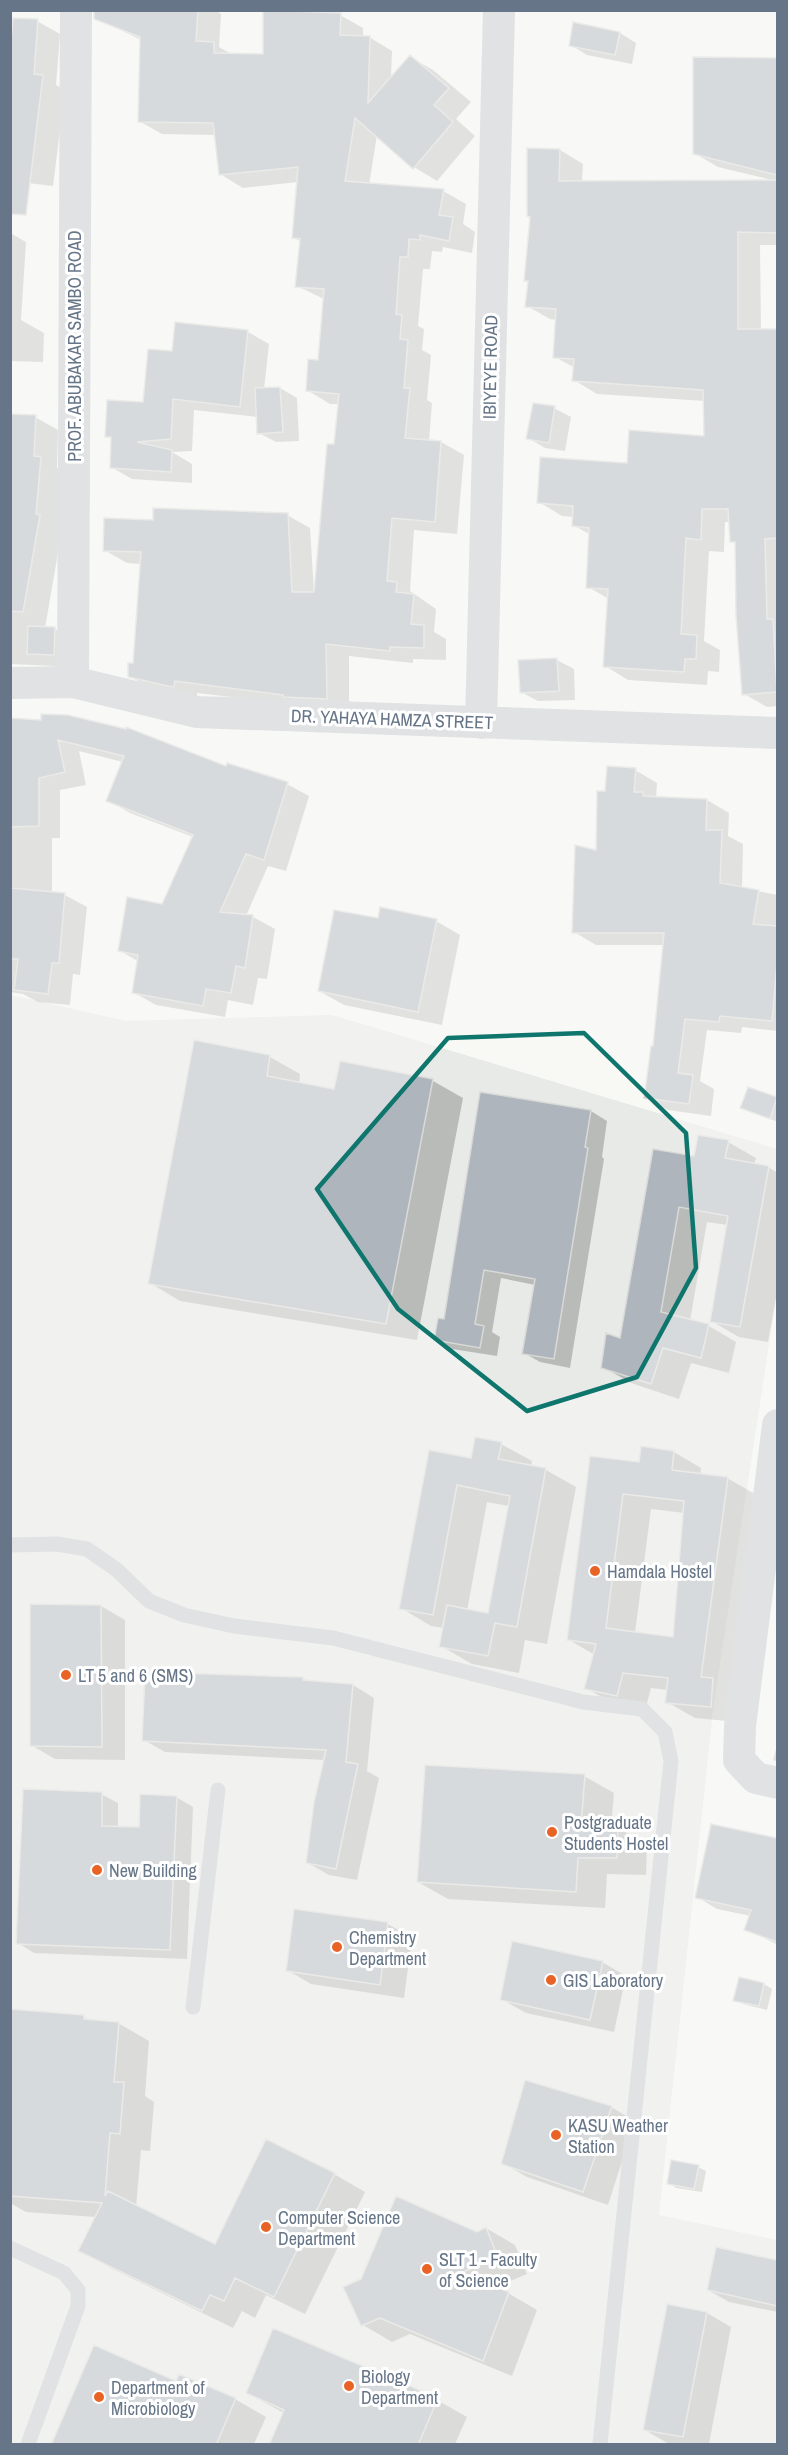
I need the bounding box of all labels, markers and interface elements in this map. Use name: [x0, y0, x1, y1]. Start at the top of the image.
street label: PROF. ABUBAKAR SAMBO ROAD: [62, 230, 87, 462]
street label: IBIYEYE ROAD: [477, 315, 503, 419]
street label: DR. YAHAYA HAMZA STREET: [290, 703, 494, 735]
place label: Hamdala Hostel: [607, 1559, 712, 1584]
marker: Hamdala Hostel: [588, 1564, 602, 1578]
place label: LT 5 and 6 (SMS): [78, 1663, 193, 1688]
marker: LT 5 and 6 (SMS): [59, 1668, 73, 1682]
place label: Postgraduate Students Hostel: [564, 1810, 668, 1856]
marker: Postgraduate Students Hostel: [545, 1825, 559, 1839]
place label: New Building: [109, 1858, 198, 1883]
marker: New Building: [90, 1863, 104, 1877]
place label: Chemistry Department: [349, 1925, 426, 1971]
marker: Chemistry Department: [330, 1940, 344, 1954]
place label: GIS Laboratory: [563, 1968, 664, 1993]
marker: GIS Laboratory: [544, 1973, 558, 1987]
place label: KASU Weather Station: [568, 2113, 668, 2159]
marker: KASU Weather Station: [549, 2128, 563, 2142]
place label: Computer Science Department: [278, 2205, 400, 2251]
marker: Computer Science Department: [259, 2220, 273, 2234]
place label: SLT 1 - Faculty of Science: [439, 2247, 538, 2293]
marker: SLT 1 - Faculty of Science: [420, 2262, 434, 2276]
place label: Biology Department: [361, 2364, 438, 2410]
place label: Department of Microbiology: [111, 2375, 205, 2421]
marker: Biology Department: [342, 2379, 356, 2393]
marker: Department of Microbiology: [92, 2390, 106, 2404]

